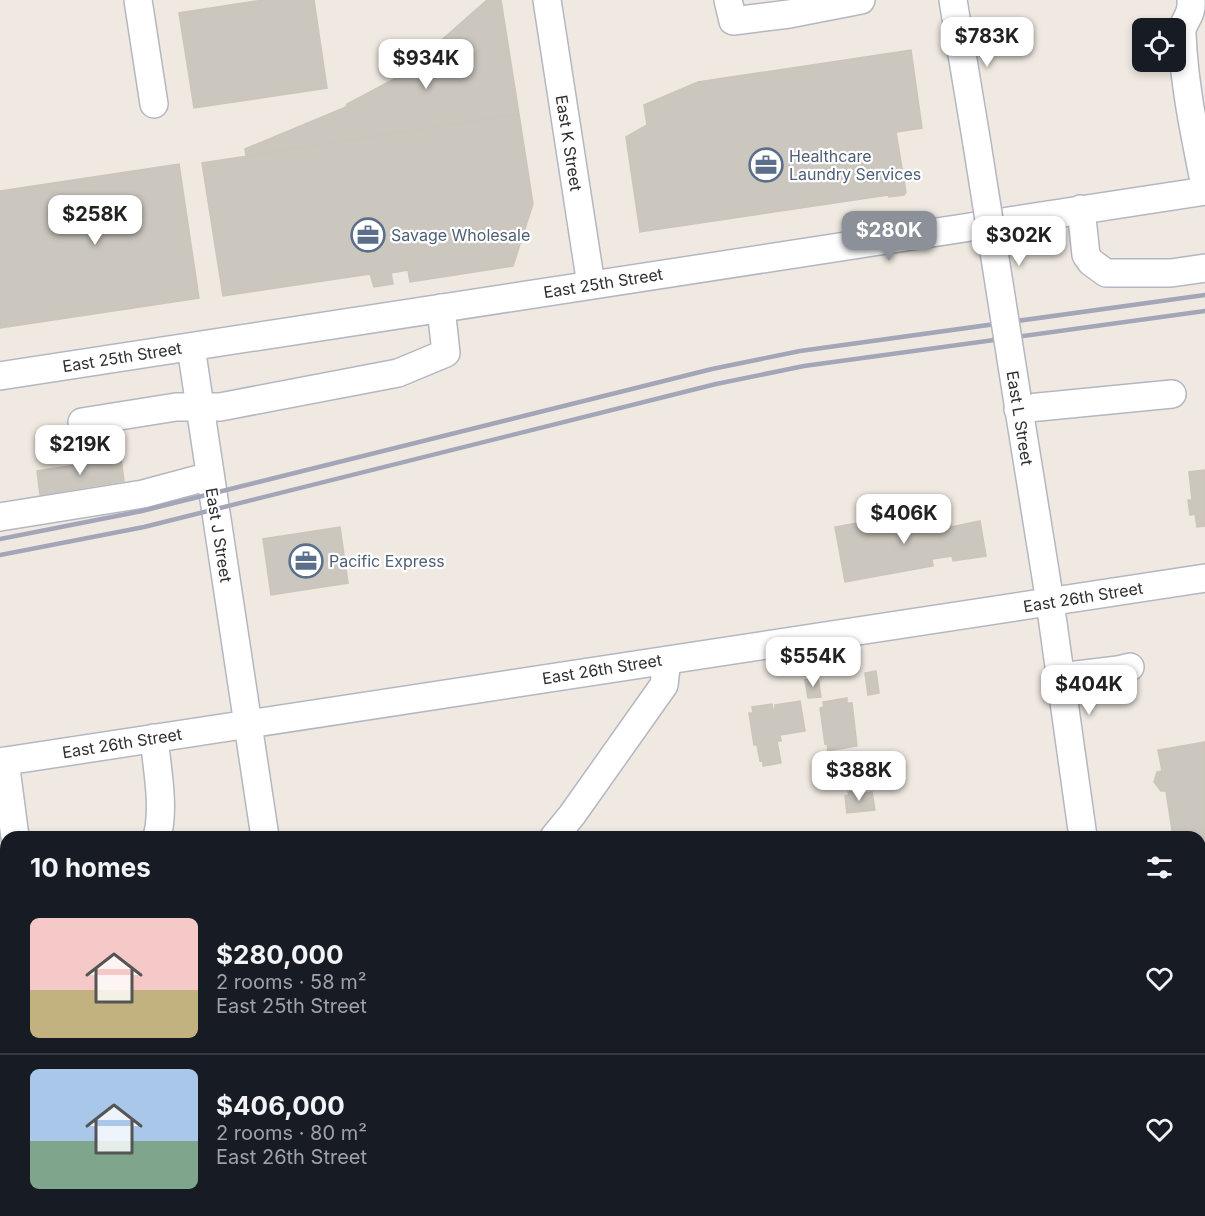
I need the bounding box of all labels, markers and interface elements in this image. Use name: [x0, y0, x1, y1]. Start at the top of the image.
pin: $783K: [945, 17, 1029, 68]
map controls: [1132, 18, 1186, 72]
button: locate: [1132, 18, 1186, 72]
text: $783K: [955, 24, 1019, 48]
pin: $934K: [384, 39, 468, 90]
text: $934K: [393, 46, 459, 70]
street label: East K Street: [552, 93, 586, 193]
place label: Healthcare Laundry Services: [789, 146, 921, 184]
office icon: Healthcare Laundry Services: [748, 147, 784, 183]
pin: $258K: [53, 195, 137, 246]
text: $258K: [62, 202, 128, 226]
pin: $280K: [847, 211, 931, 262]
pin: $302K: [977, 216, 1061, 267]
office icon: Savage Wholesale: [350, 217, 386, 253]
text: $280K: [856, 218, 922, 242]
text: $302K: [986, 223, 1052, 247]
place label: Savage Wholesale: [391, 225, 530, 245]
street label: East 25th Street: [542, 264, 664, 302]
street label: East 25th Street: [61, 338, 183, 376]
street label: East L Street: [1003, 369, 1037, 467]
pin: $219K: [38, 425, 122, 476]
text: $219K: [49, 432, 111, 456]
street label: East J Street: [202, 486, 236, 584]
pin: $406K: [862, 494, 946, 545]
text: $406K: [870, 501, 938, 525]
office icon: Pacific Express: [288, 543, 324, 579]
place label: Pacific Express: [329, 551, 445, 571]
street label: East 26th Street: [1022, 578, 1144, 616]
pin: $554K: [771, 637, 855, 688]
text: $554K: [780, 644, 846, 668]
street label: East 26th Street: [541, 650, 663, 688]
pin: $404K: [1047, 665, 1131, 716]
text: $404K: [1055, 672, 1123, 696]
street label: East 26th Street: [61, 724, 183, 762]
pin: $388K: [817, 751, 901, 802]
text: $388K: [826, 758, 892, 782]
icon: filters: [1143, 851, 1176, 884]
text: 10 homes: [30, 852, 151, 883]
text: $280,000: [216, 939, 344, 970]
icon: home: [78, 942, 150, 1014]
icon: heart: [1143, 962, 1176, 995]
text: 2 rooms · 58 m²: [216, 970, 367, 994]
text: East 25th Street: [216, 994, 367, 1018]
text: $406,000: [216, 1090, 345, 1121]
icon: home: [78, 1093, 150, 1165]
icon: heart: [1143, 1113, 1176, 1146]
text: 2 rooms · 80 m²: [216, 1121, 367, 1145]
text: East 26th Street: [216, 1145, 367, 1169]

